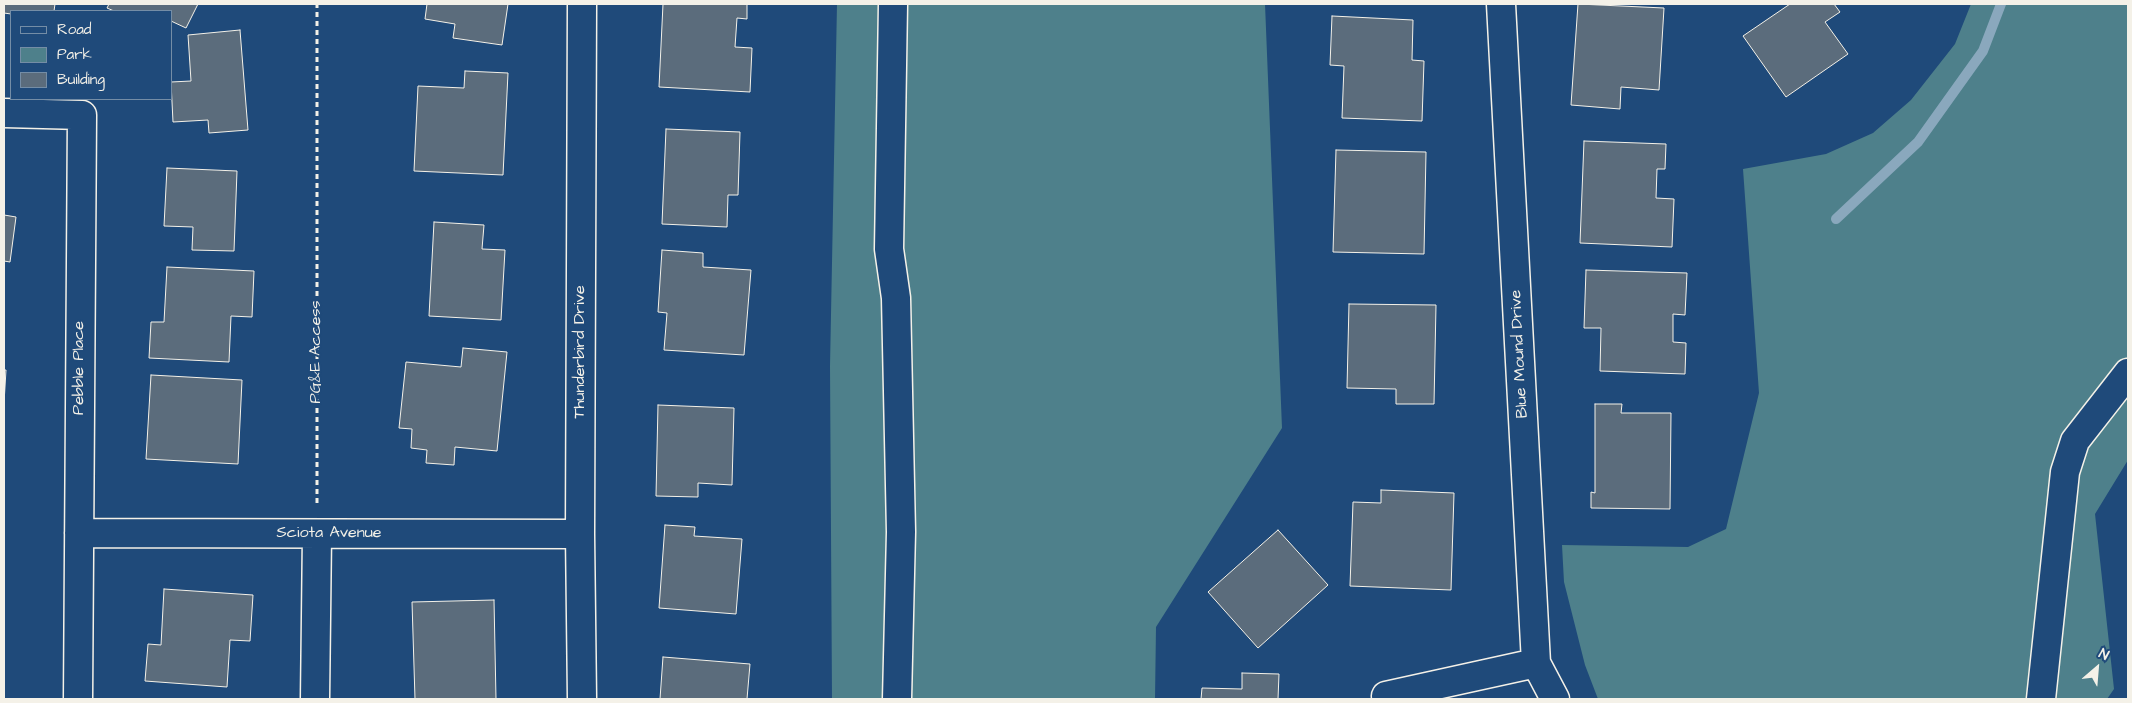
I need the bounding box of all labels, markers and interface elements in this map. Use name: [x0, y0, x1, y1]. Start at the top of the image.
legend: [10, 10, 172, 100]
text: Road: [57, 19, 91, 40]
text: Park: [57, 44, 92, 65]
text: Building: [57, 69, 105, 90]
street label: Thunderbird Drive: [571, 285, 591, 419]
street label: Blue Mound Drive: [1507, 289, 1533, 419]
street label: PG&E Access: [307, 300, 327, 404]
street label: Pebble Place: [70, 321, 90, 415]
street label: Sciota Avenue: [277, 524, 381, 544]
north arrow: [2072, 643, 2122, 693]
text: N: [2095, 644, 2112, 666]

